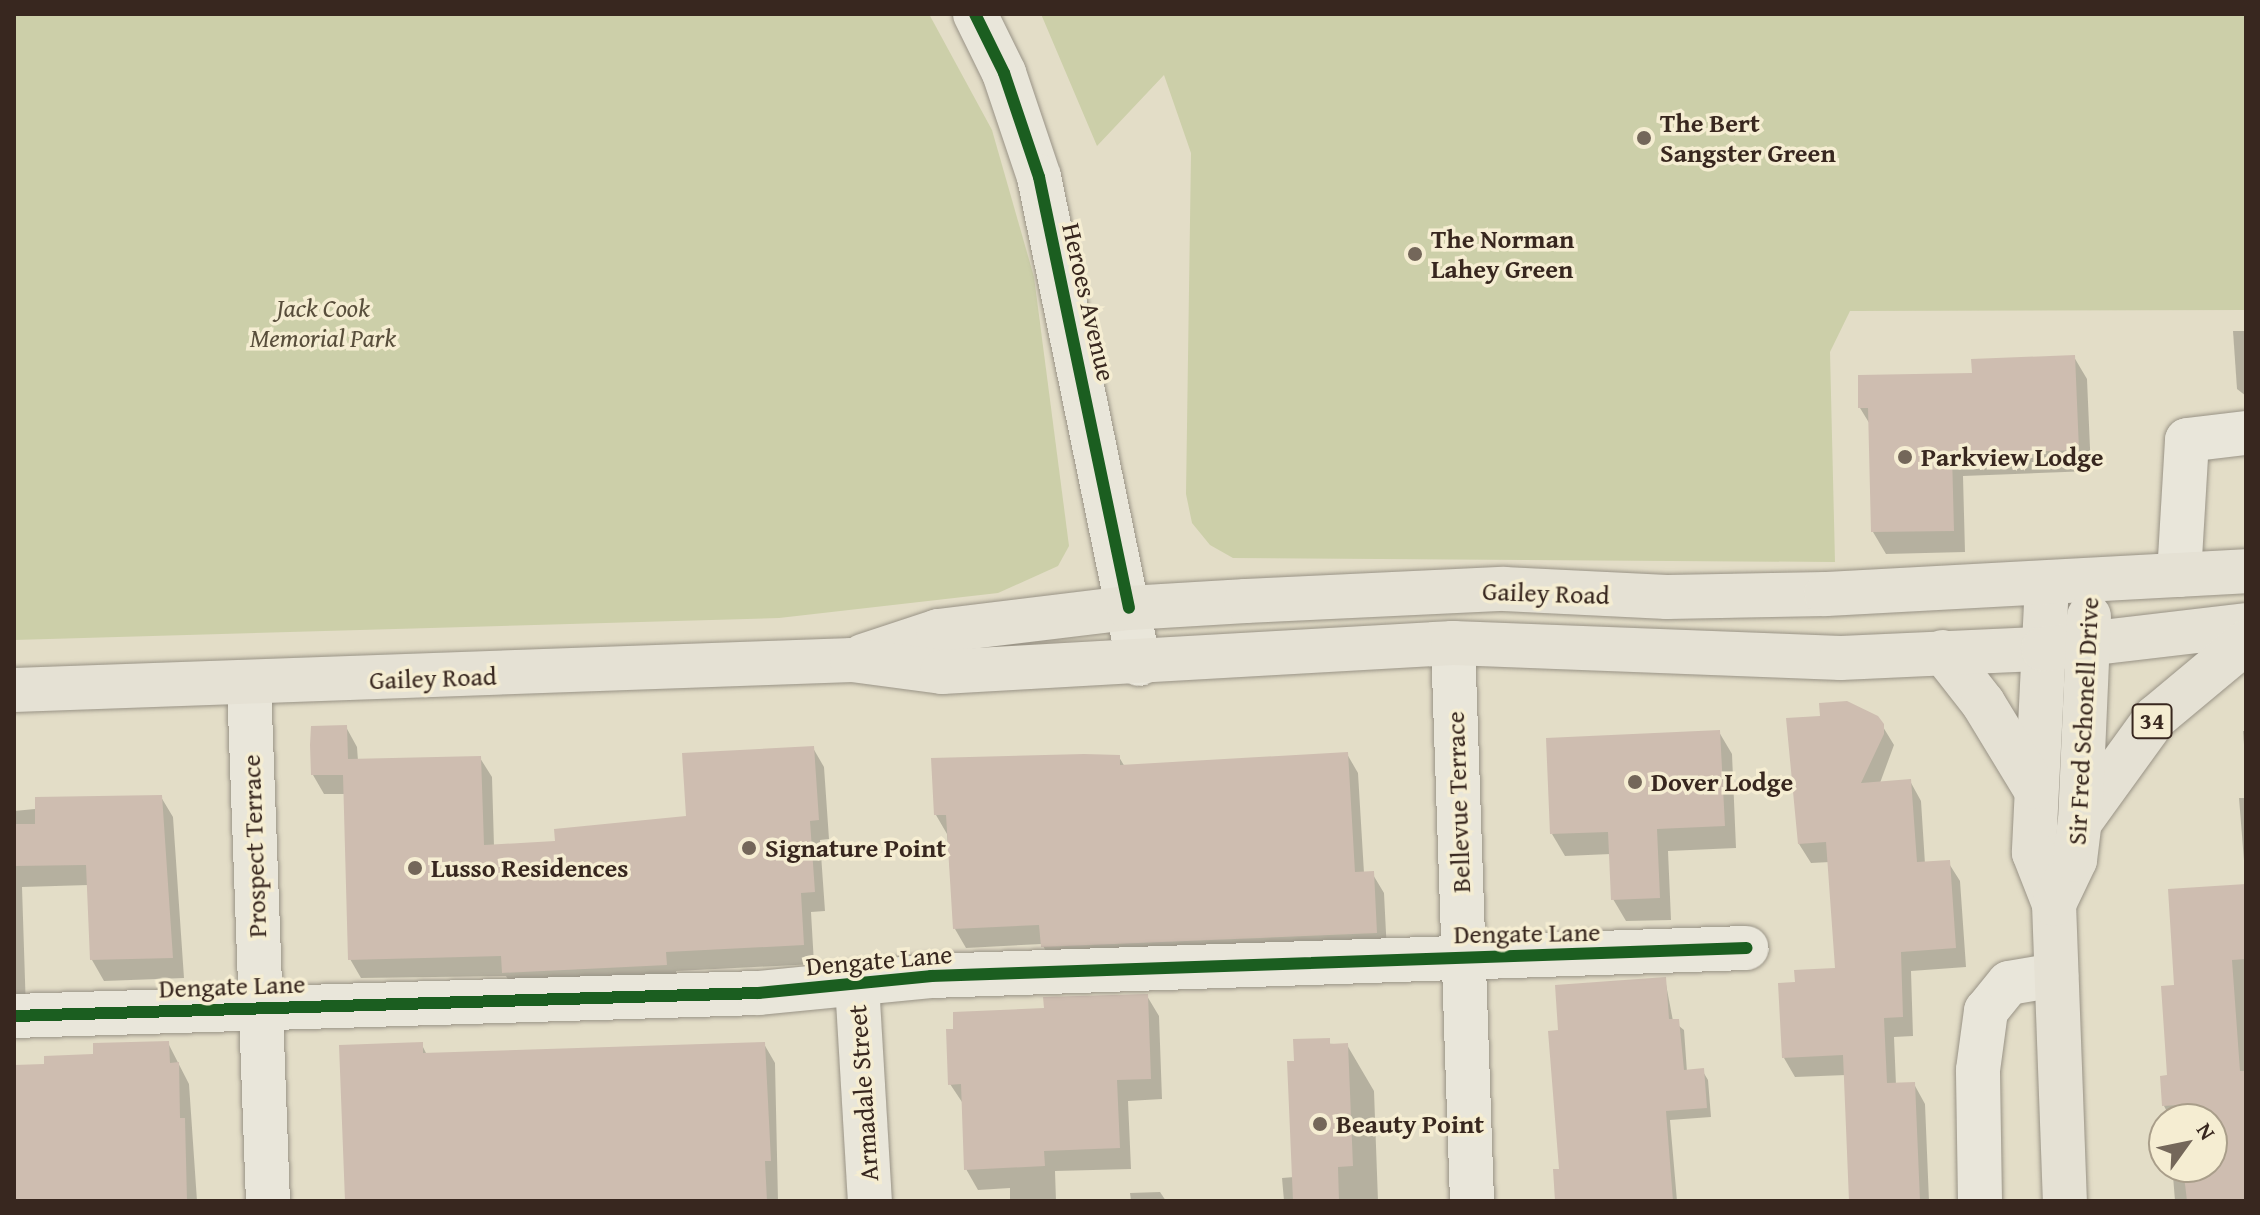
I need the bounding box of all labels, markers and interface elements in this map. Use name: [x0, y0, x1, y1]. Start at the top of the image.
place label: The Bert Sangster Green: [1660, 107, 1836, 168]
marker: The Bert Sangster Green: [1635, 129, 1653, 147]
street label: Heroes Avenue: [1056, 220, 1122, 384]
place label: The Norman Lahey Green: [1431, 223, 1574, 284]
marker: The Norman Lahey Green: [1406, 245, 1424, 263]
park label: Jack Cook Memorial Park: [250, 292, 396, 354]
place label: Parkview Lodge: [1921, 441, 2104, 473]
marker: Parkview Lodge: [1896, 448, 1914, 466]
street label: Gailey Road: [1482, 575, 1610, 611]
street label: Sir Fred Schonell Drive: [2061, 596, 2105, 846]
street label: Gailey Road: [369, 660, 497, 696]
road number: 34: [2130, 701, 2174, 741]
street label: Bellevue Terrace: [1439, 711, 1477, 893]
street label: Prospect Terrace: [235, 754, 273, 938]
place label: Dover Lodge: [1651, 766, 1793, 798]
marker: Dover Lodge: [1626, 773, 1644, 791]
place label: Signature Point: [765, 832, 946, 864]
marker: Signature Point: [740, 839, 758, 857]
place label: Lusso Residences: [431, 852, 628, 884]
marker: Lusso Residences: [406, 859, 424, 877]
street label: Dengate Lane: [1453, 916, 1601, 950]
street label: Dengate Lane: [805, 938, 953, 982]
street label: Dengate Lane: [158, 968, 306, 1004]
street label: Armadale Street: [841, 1004, 885, 1182]
north arrow: [2148, 1103, 2228, 1183]
place label: Beauty Point: [1336, 1108, 1484, 1140]
marker: Beauty Point: [1311, 1115, 1329, 1133]
text: N: [2189, 1116, 2224, 1146]

